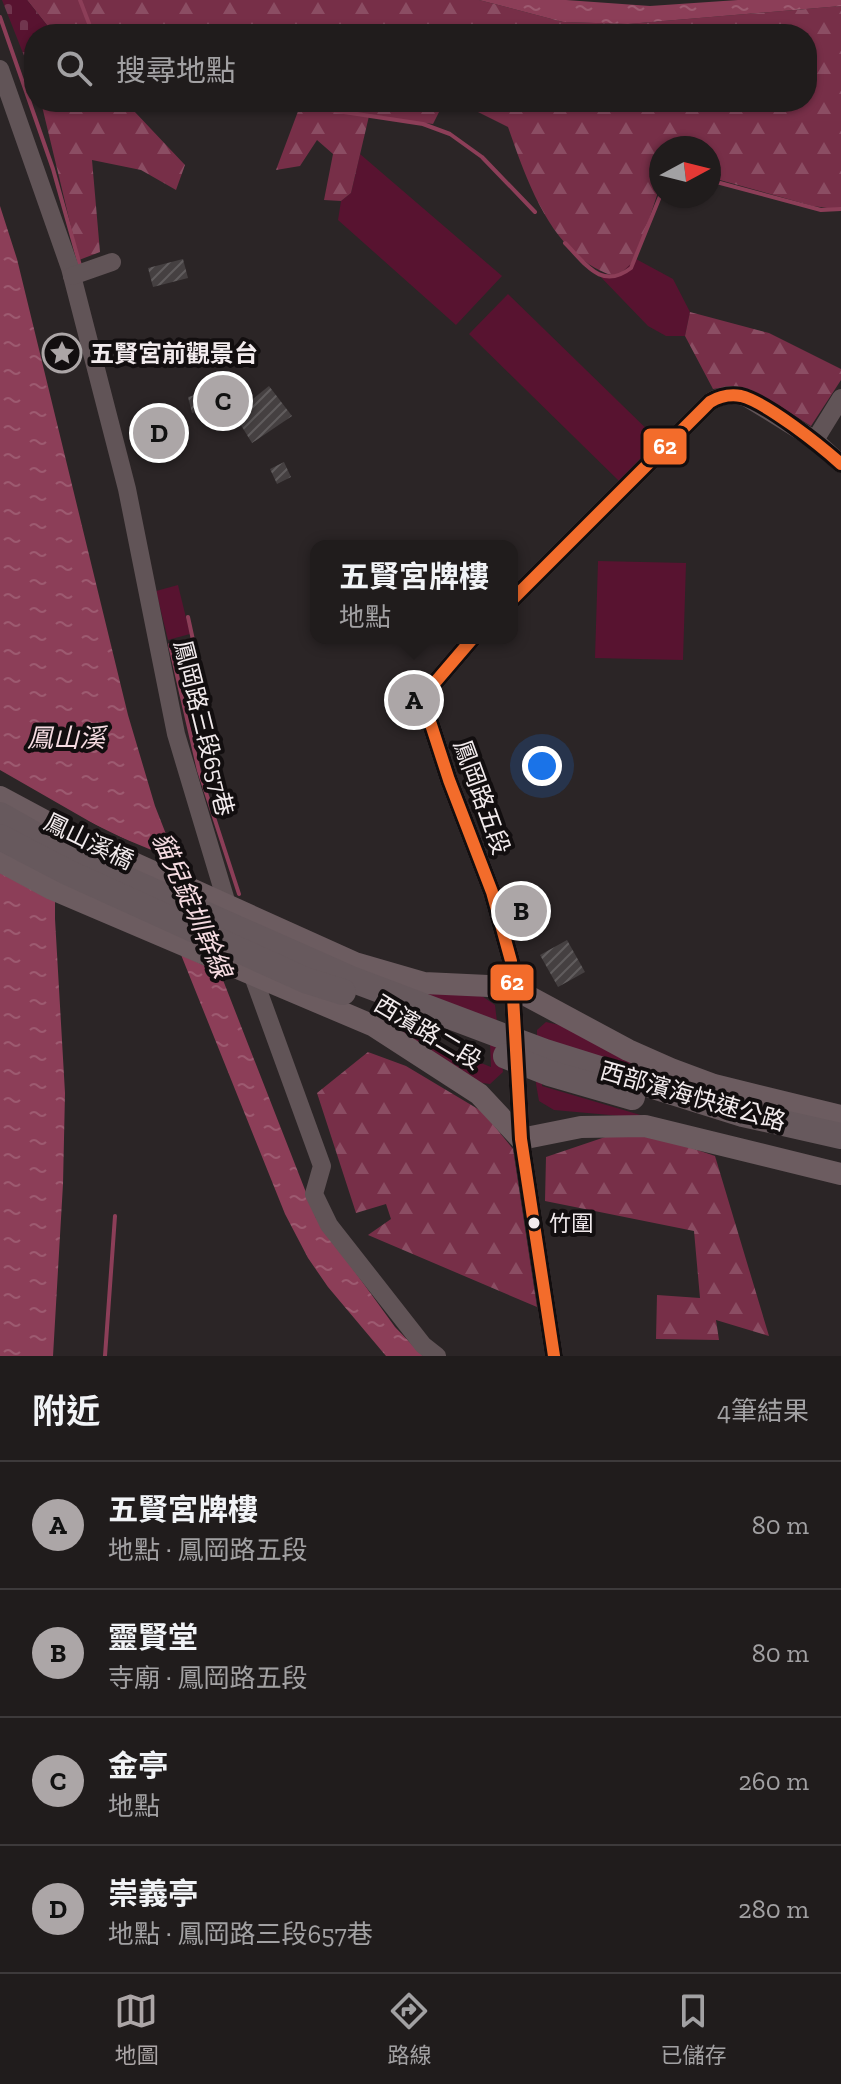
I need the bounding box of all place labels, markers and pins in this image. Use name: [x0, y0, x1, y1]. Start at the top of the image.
place icon: 五賢宮前觀景台: [41, 332, 83, 374]
place label: 五賢宮前觀景台: [90, 339, 258, 368]
pin: C: [197, 371, 249, 431]
pin: D: [133, 403, 185, 463]
pin: A: [388, 670, 440, 730]
pin: B: [495, 881, 547, 941]
place label: 竹圍: [549, 1210, 593, 1237]
marker: 竹圍: [526, 1215, 542, 1231]

